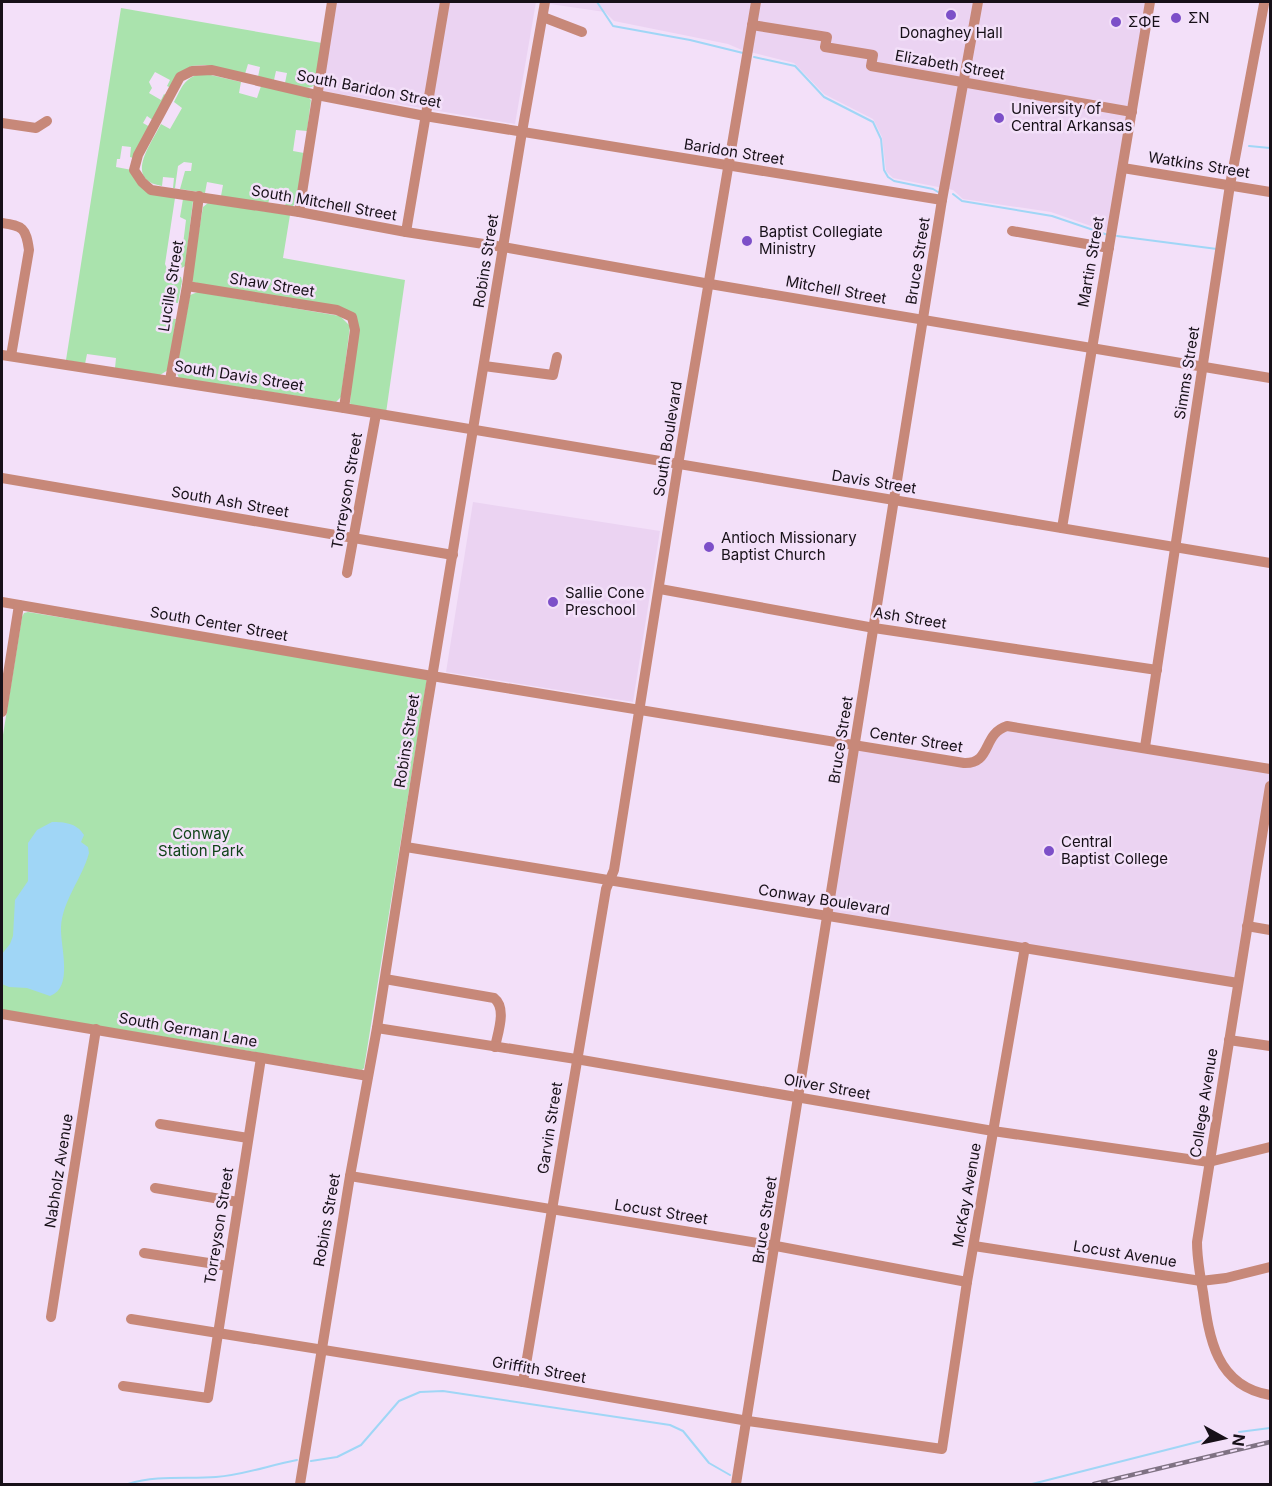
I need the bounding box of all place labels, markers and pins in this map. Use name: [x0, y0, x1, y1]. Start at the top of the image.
marker: Donaghey Hall: [944, 8, 958, 22]
place label: ΣΝ: [1188, 8, 1210, 27]
marker: ΣΝ: [1169, 11, 1183, 25]
place label: ΣΦΕ: [1128, 12, 1161, 31]
marker: ΣΦΕ: [1109, 15, 1123, 29]
place label: Donaghey Hall: [899, 23, 1003, 42]
place label: University of Central Arkansas: [1011, 99, 1132, 135]
marker: University of Central Arkansas: [992, 111, 1006, 125]
place label: Baptist Collegiate Ministry: [759, 222, 883, 258]
marker: Baptist Collegiate Ministry: [740, 234, 754, 248]
place label: Antioch Missionary Baptist Church: [721, 528, 857, 564]
marker: Antioch Missionary Baptist Church: [702, 540, 716, 554]
place label: Sallie Cone Preschool: [565, 583, 644, 619]
marker: Sallie Cone Preschool: [546, 595, 560, 609]
place label: Central Baptist College: [1061, 832, 1168, 868]
marker: Central Baptist College: [1042, 844, 1056, 858]

